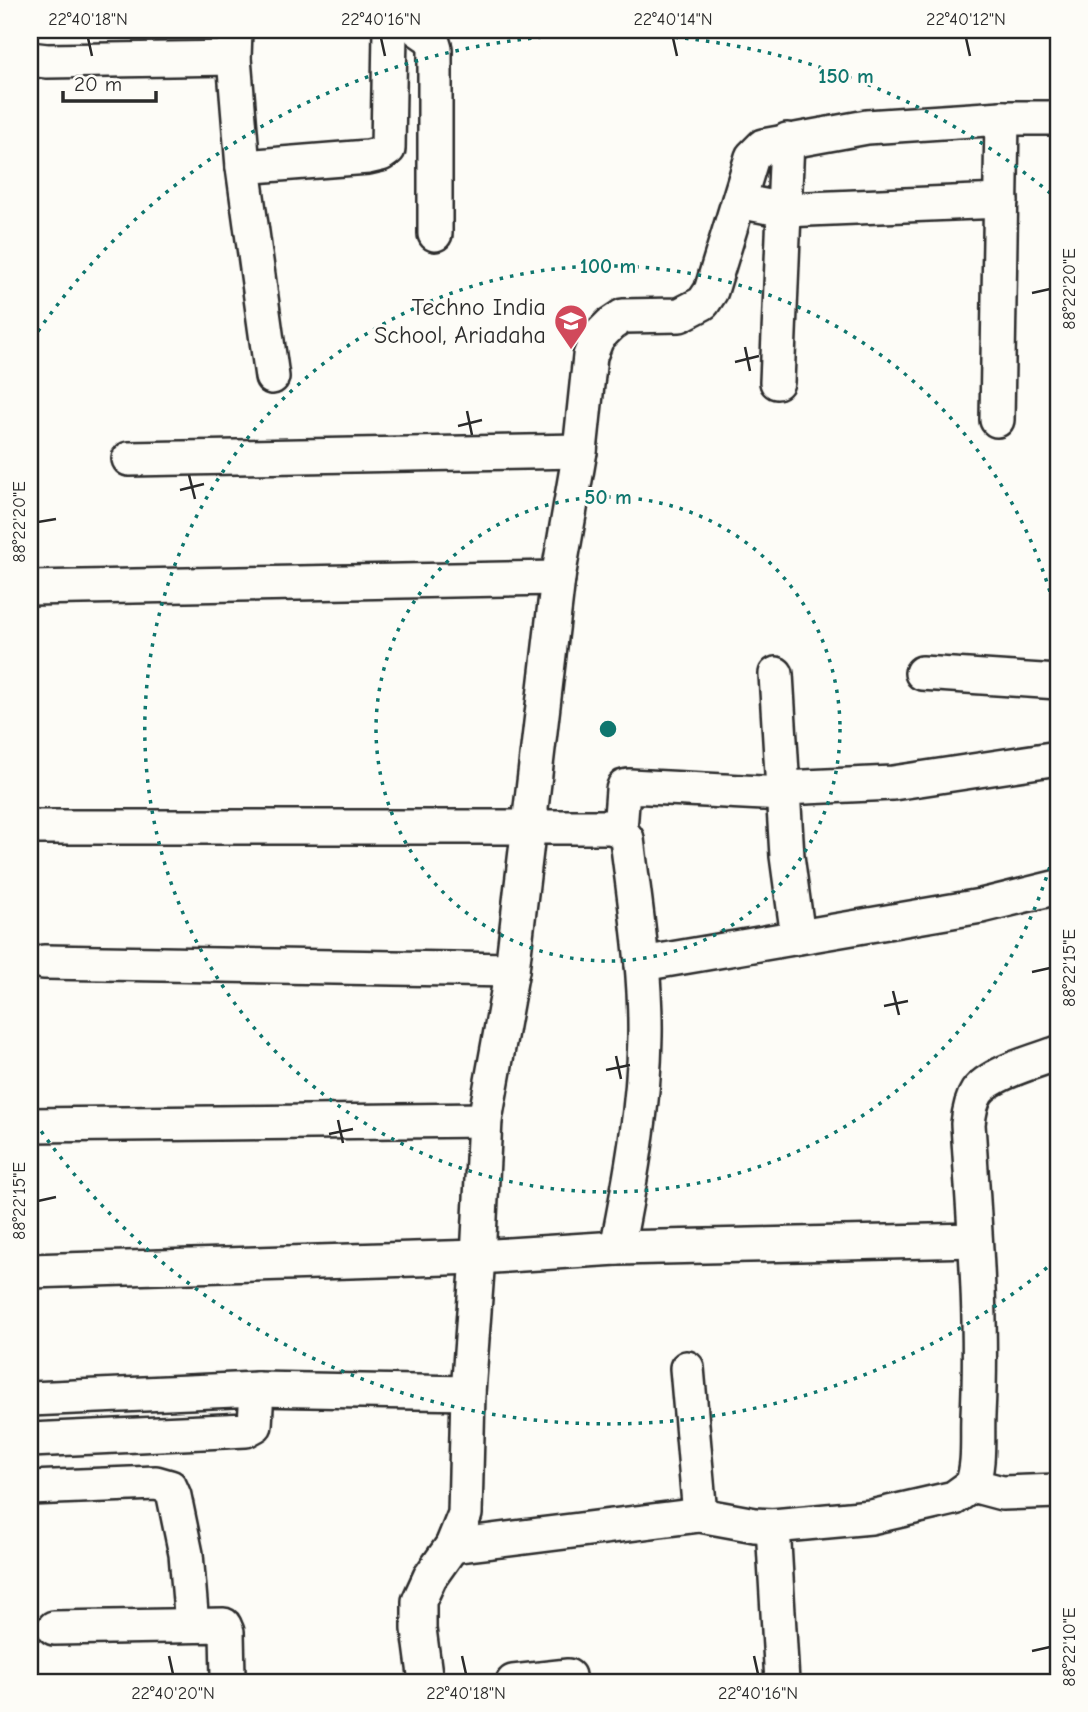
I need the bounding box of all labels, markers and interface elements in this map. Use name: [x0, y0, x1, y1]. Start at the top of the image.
text: 22°40'18"N: [48, 9, 128, 30]
text: 22°40'16"N: [341, 9, 421, 30]
text: 22°40'14"N: [633, 9, 713, 30]
text: 22°40'12"N: [926, 9, 1006, 30]
scale bar: [63, 60, 156, 104]
text: 150 m: [818, 64, 874, 88]
text: 20 m: [74, 72, 122, 96]
text: 88°22'20"E: [1059, 248, 1080, 330]
text: 100 m: [580, 254, 636, 278]
place label: Techno India School, Ariadaha: [374, 293, 546, 349]
school or university icon: Techno India School, Ariadaha: [552, 302, 590, 351]
text: 88°22'20"E: [9, 481, 30, 563]
text: 50 m: [584, 485, 632, 509]
centre of rings: [596, 717, 620, 741]
text: 88°22'15"E: [1059, 929, 1080, 1007]
text: 88°22'15"E: [9, 1162, 30, 1240]
text: 88°22'10"E: [1059, 1607, 1080, 1687]
text: 22°40'20"N: [131, 1683, 215, 1704]
text: 22°40'18"N: [426, 1683, 506, 1704]
text: 22°40'16"N: [718, 1683, 798, 1704]

